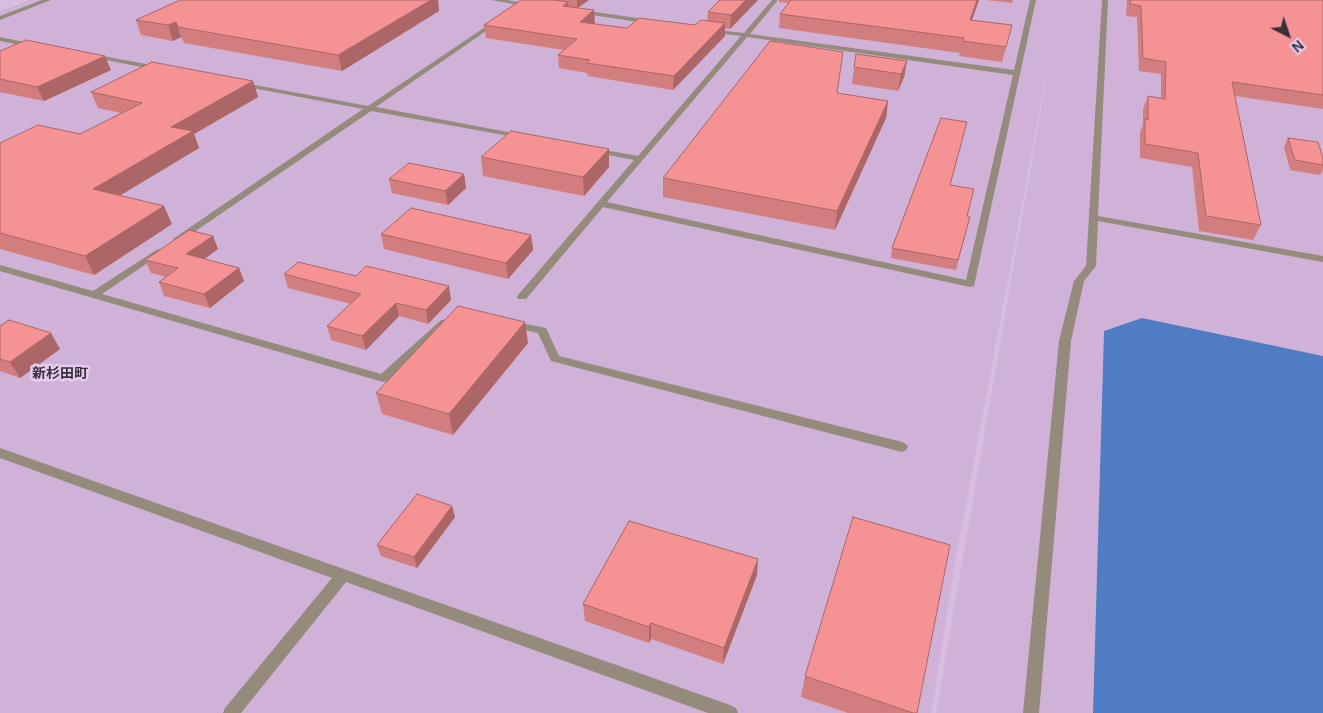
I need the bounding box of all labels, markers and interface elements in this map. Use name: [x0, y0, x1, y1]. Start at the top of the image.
north arrow: [1263, 10, 1313, 60]
text: N: [1289, 37, 1307, 56]
district label: 新杉田町: [32, 366, 88, 382]

